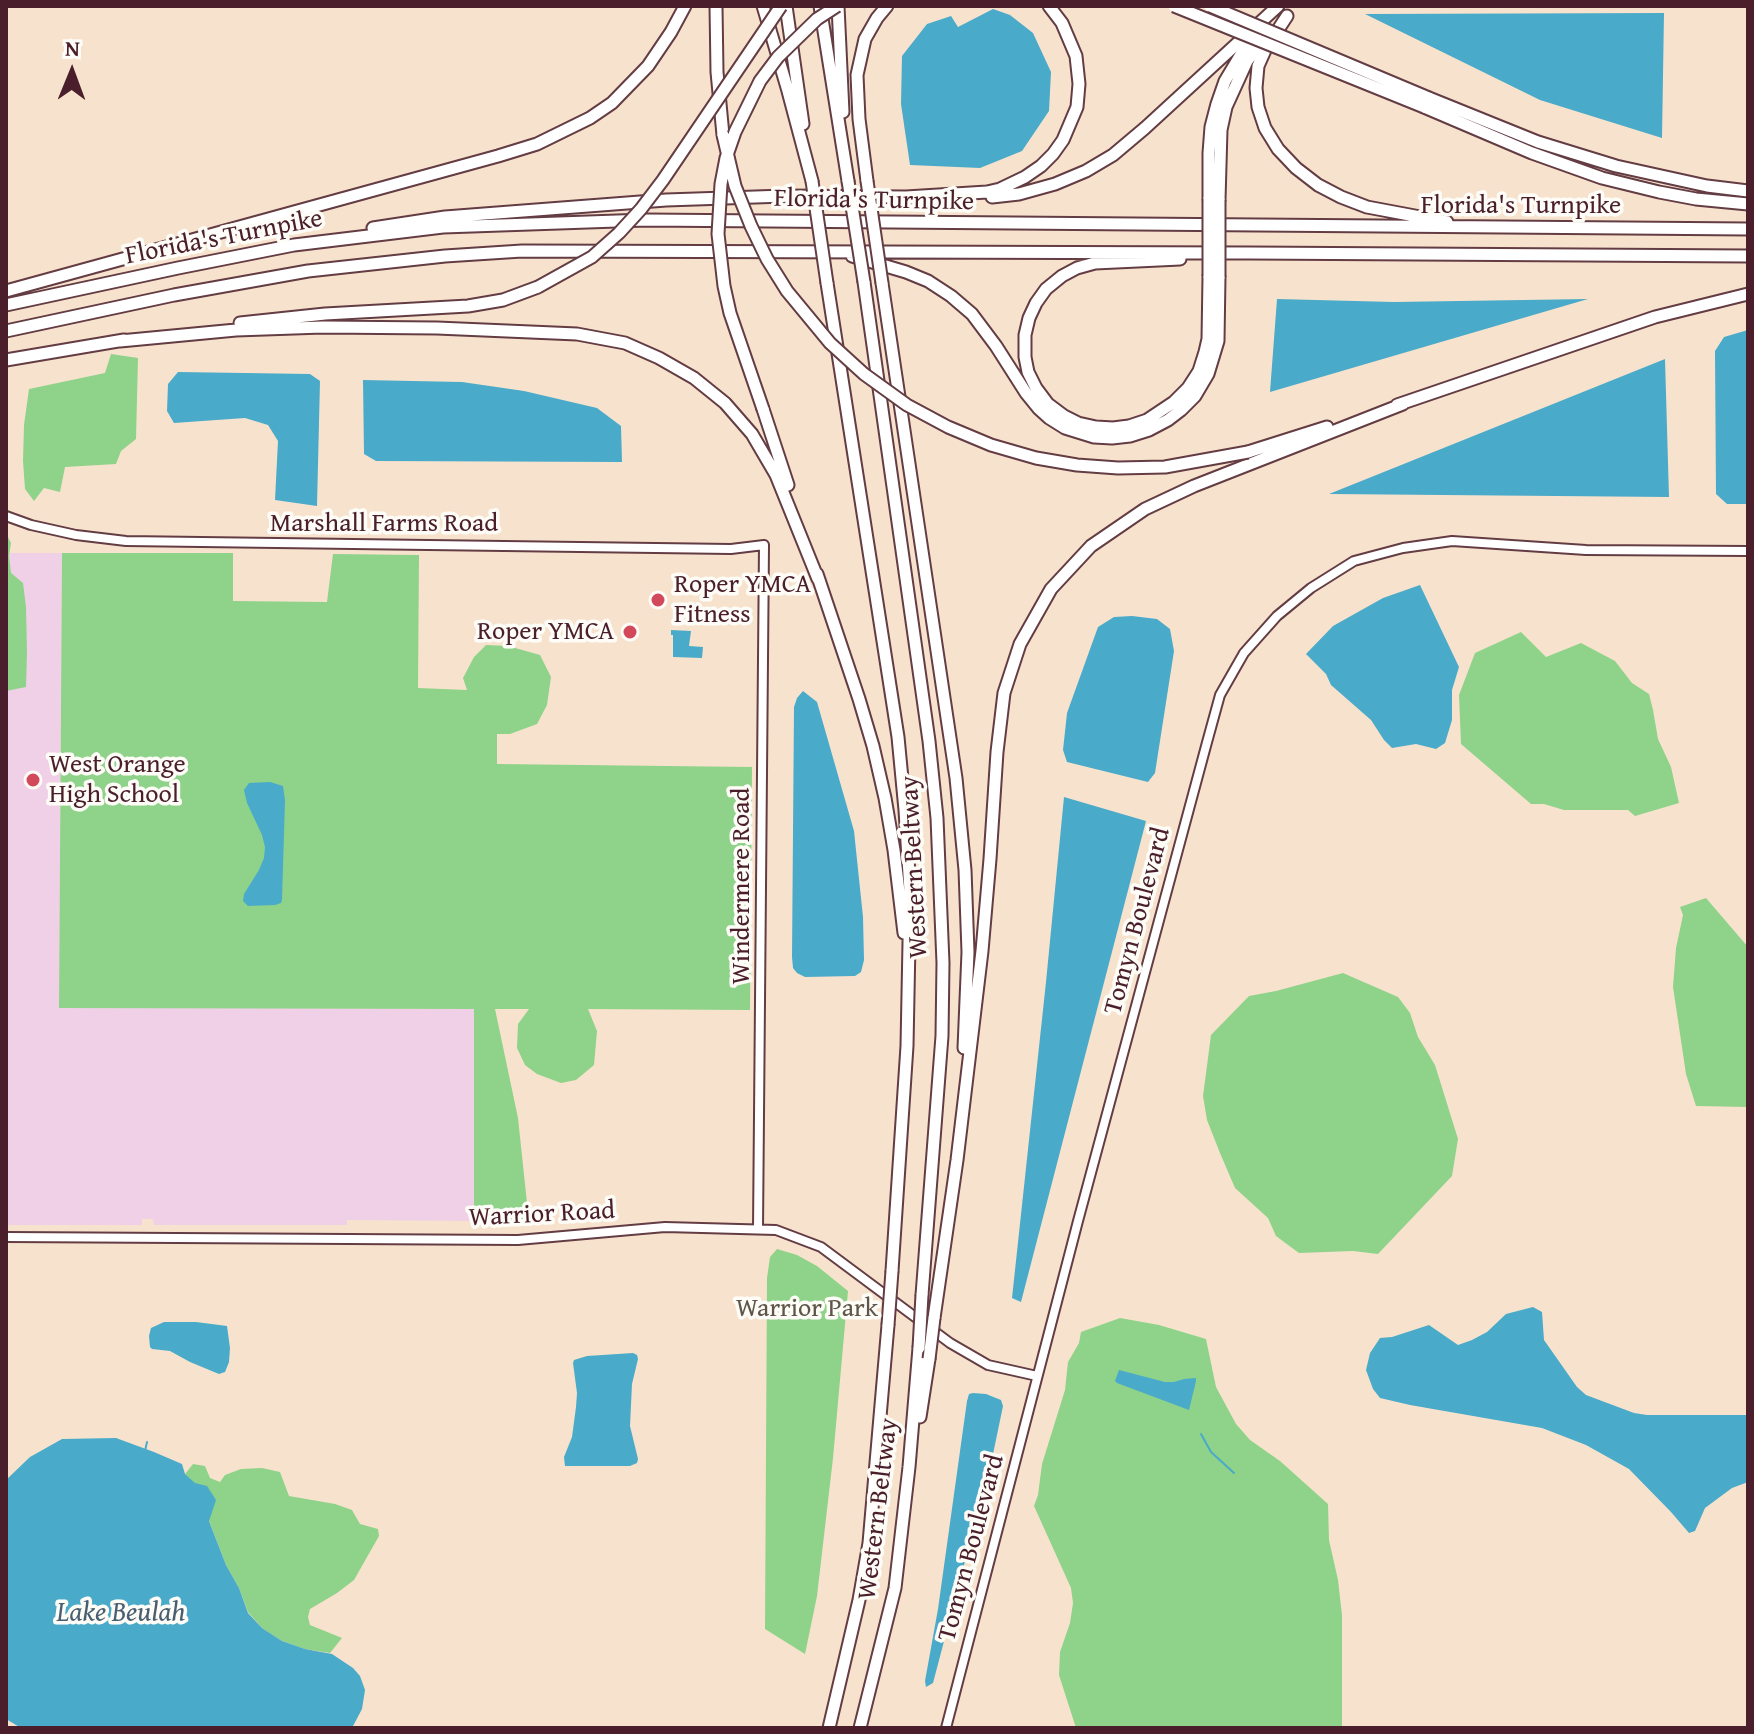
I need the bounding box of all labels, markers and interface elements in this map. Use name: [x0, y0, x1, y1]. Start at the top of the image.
north arrow: [32, 32, 112, 112]
text: N: [65, 32, 80, 64]
street label: Florida's Turnpike: [774, 184, 974, 218]
street label: Florida's Turnpike: [1421, 190, 1621, 222]
street label: Florida's Turnpike: [123, 204, 325, 272]
street label: Marshall Farms Road: [270, 508, 498, 540]
place label: Roper YMCA Fitness: [674, 569, 811, 630]
marker: Roper YMCA Fitness: [649, 591, 667, 609]
place label: Roper YMCA: [477, 616, 614, 648]
marker: Roper YMCA: [621, 623, 639, 641]
place label: West Orange High School: [49, 749, 186, 810]
marker: West Orange High School: [24, 771, 42, 789]
street label: Western Beltway: [895, 775, 935, 959]
street label: Windermere Road: [726, 788, 758, 984]
street label: Tomyn Boulevard: [1098, 824, 1178, 1018]
street label: Warrior Road: [468, 1196, 616, 1234]
park label: Warrior Park: [736, 1293, 878, 1325]
street label: Western Beltway: [852, 1416, 906, 1602]
street label: Tomyn Boulevard: [932, 1451, 1012, 1645]
water label: Lake Beulah: [57, 1597, 185, 1631]

